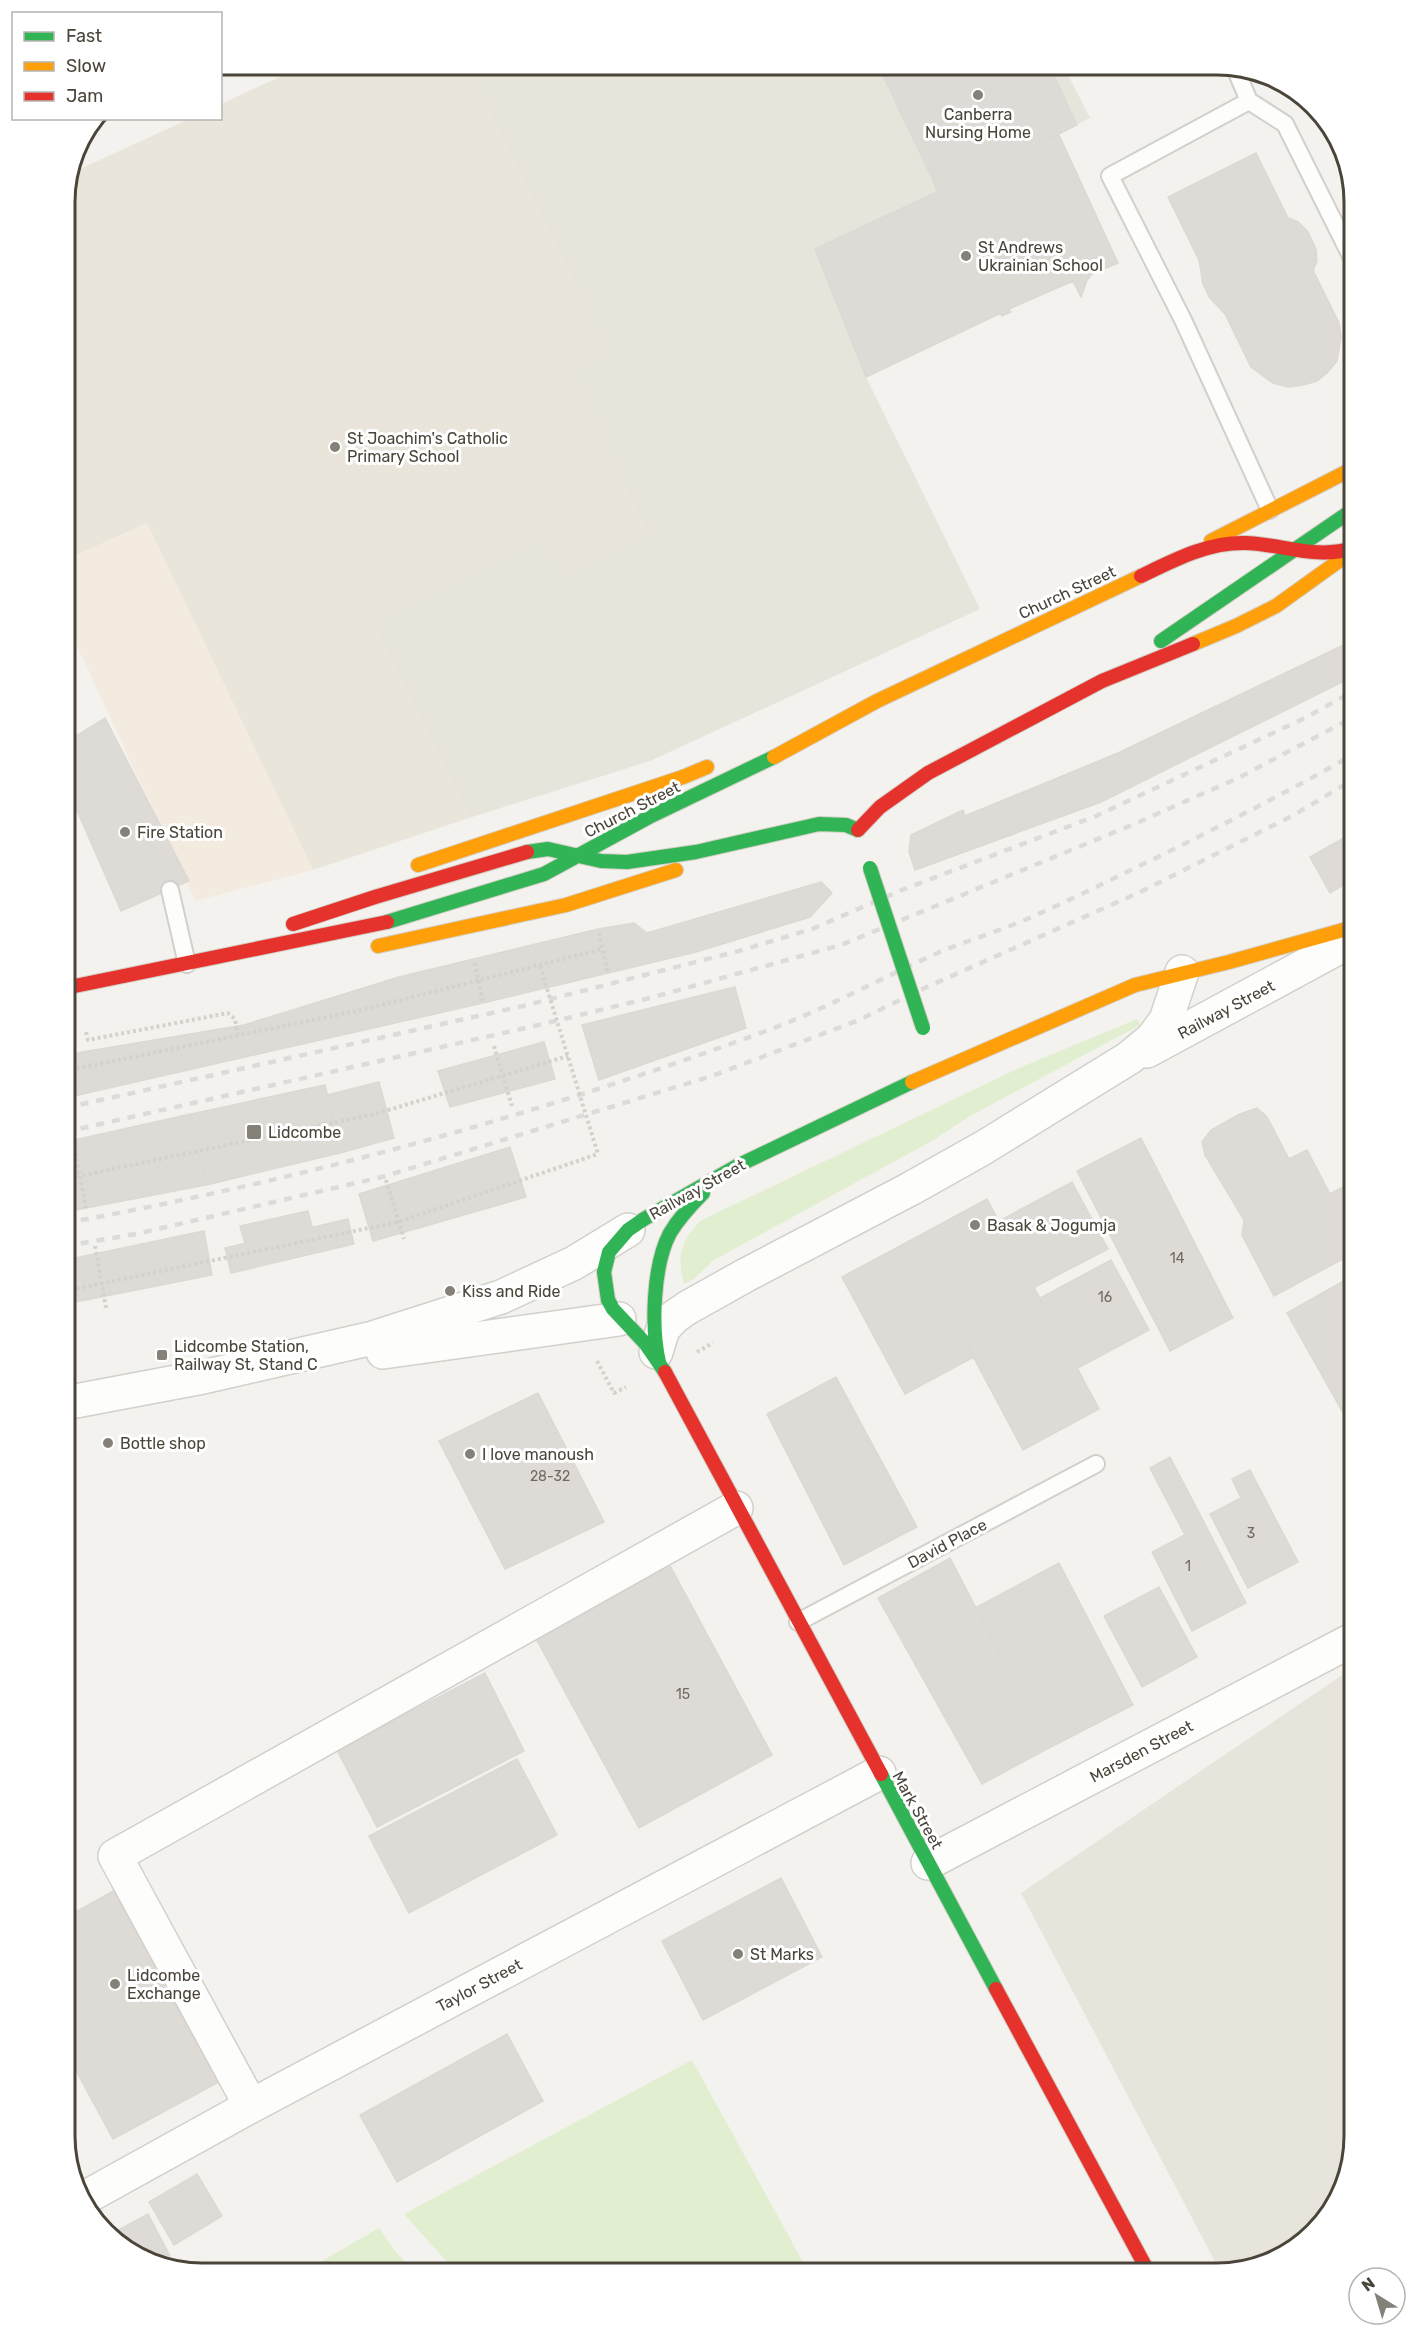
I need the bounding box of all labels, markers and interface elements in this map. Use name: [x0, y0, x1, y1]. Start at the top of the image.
legend: [12, 12, 222, 120]
text: Fast: [66, 25, 102, 47]
text: Slow: [66, 55, 106, 77]
text: Jam: [66, 85, 103, 107]
marker: Canberra Nursing Home: [971, 88, 985, 102]
place label: Canberra Nursing Home: [925, 105, 1031, 142]
place label: St Andrews Ukrainian School: [978, 238, 1103, 275]
marker: St Andrews Ukrainian School: [959, 249, 973, 263]
place label: St Joachim's Catholic Primary School: [347, 429, 508, 466]
marker: St Joachim's Catholic Primary School: [328, 440, 342, 454]
street label: Church Street: [1016, 562, 1119, 623]
street label: Church Street: [581, 777, 683, 842]
place label: Fire Station: [137, 823, 223, 842]
marker: Fire Station: [118, 825, 132, 839]
street label: Railway Street: [1175, 976, 1278, 1043]
marker: Lidcombe: [245, 1123, 263, 1141]
place label: Lidcombe: [268, 1123, 341, 1142]
street label: Railway Street: [646, 1155, 749, 1224]
place label: Basak & Jogumja: [987, 1216, 1116, 1235]
marker: Basak & Jogumja: [968, 1218, 982, 1232]
house number: 14: [1170, 1250, 1185, 1267]
place label: Kiss and Ride: [462, 1282, 561, 1301]
marker: Kiss and Ride: [443, 1284, 457, 1298]
house number: 16: [1098, 1289, 1112, 1306]
place label: Lidcombe Station, Railway St, Stand C: [174, 1337, 318, 1374]
marker: Lidcombe Station, Railway St, Stand C: [155, 1348, 169, 1362]
place label: Bottle shop: [120, 1434, 206, 1453]
marker: Bottle shop: [101, 1436, 115, 1450]
place label: I love manoush: [482, 1445, 594, 1464]
marker: I love manoush: [463, 1447, 477, 1461]
house number: 28-32: [530, 1468, 570, 1485]
street label: David Place: [905, 1515, 990, 1572]
house number: 3: [1247, 1525, 1255, 1542]
house number: 1: [1185, 1558, 1191, 1575]
house number: 15: [676, 1686, 690, 1703]
street label: Marsden Street: [1086, 1716, 1196, 1787]
street label: Mark Street: [888, 1768, 947, 1852]
place label: St Marks: [750, 1945, 814, 1964]
marker: St Marks: [731, 1947, 745, 1961]
street label: Taylor Street: [433, 1955, 525, 2016]
place label: Lidcombe Exchange: [127, 1966, 201, 2003]
marker: Lidcombe Exchange: [108, 1977, 122, 1991]
north arrow: [1347, 2266, 1407, 2326]
text: N: [1358, 2273, 1379, 2295]

